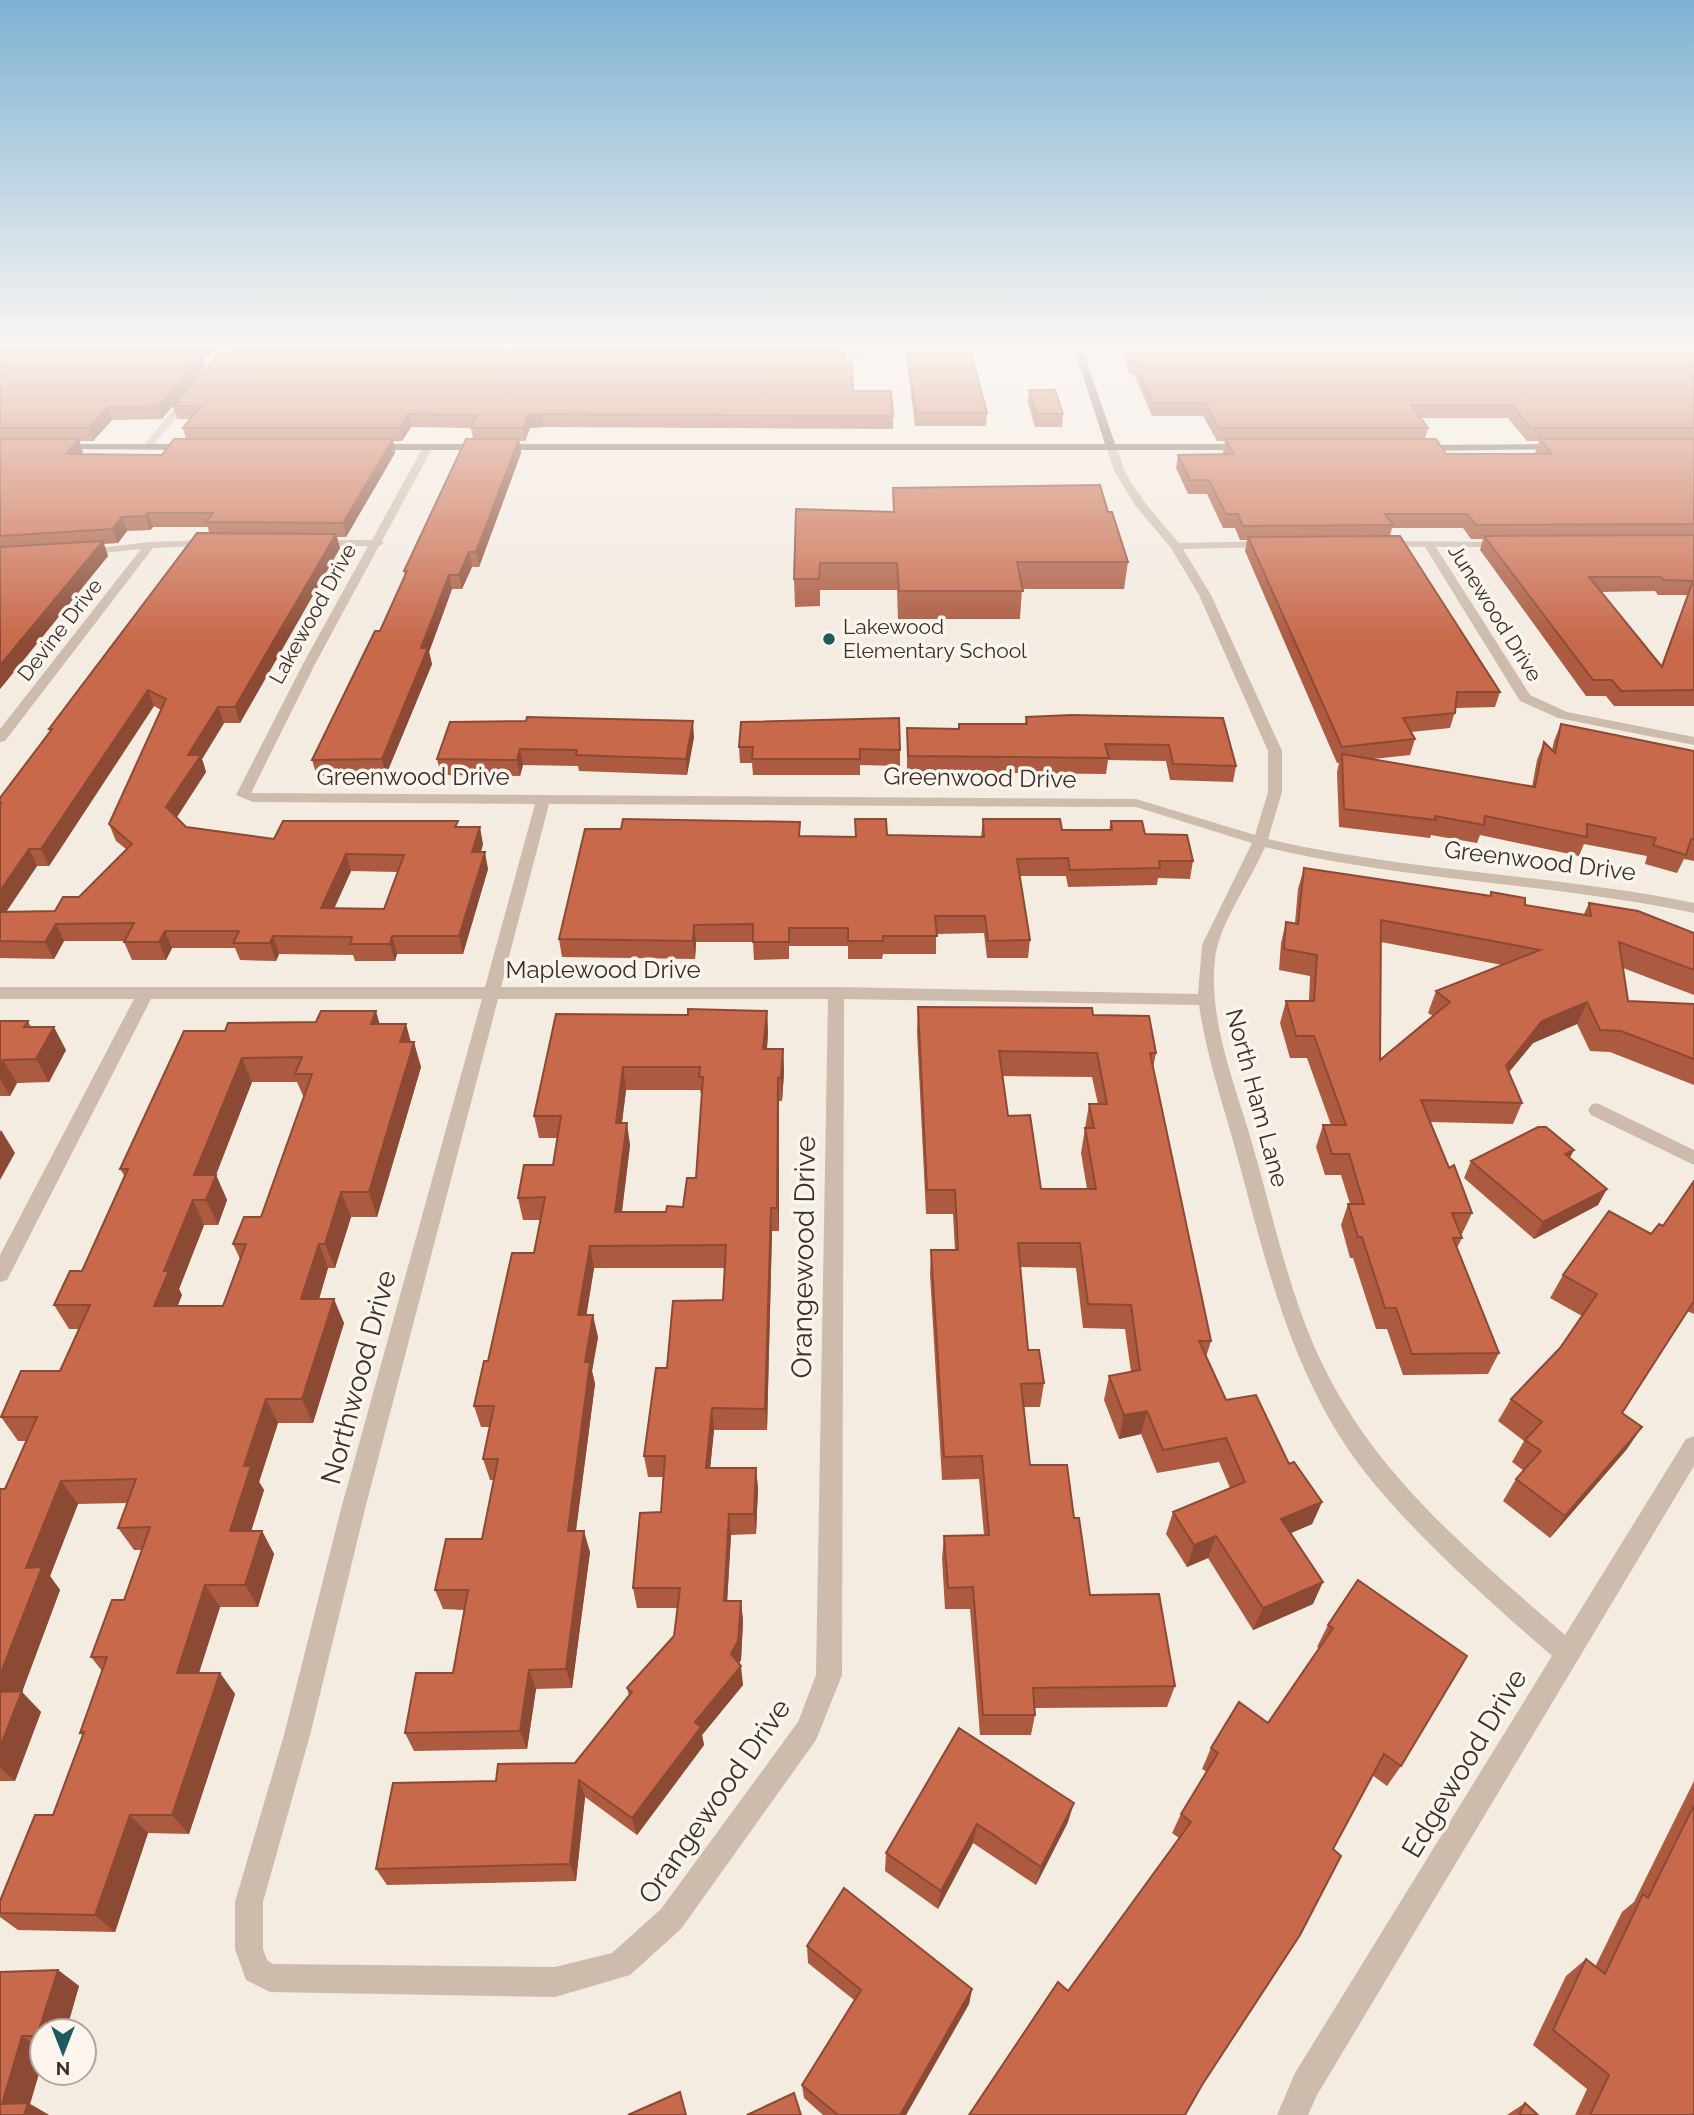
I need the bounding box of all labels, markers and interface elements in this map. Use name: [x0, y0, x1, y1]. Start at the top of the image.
street label: Lakewood Drive: [264, 539, 361, 688]
street label: Junewood Drive: [1443, 540, 1548, 686]
street label: Devine Drive: [12, 574, 107, 686]
place label: Lakewood Elementary School: [843, 614, 1027, 663]
marker: Lakewood Elementary School: [821, 631, 837, 647]
street label: Greenwood Drive: [883, 761, 1077, 794]
street label: Greenwood Drive: [316, 762, 510, 791]
street label: Greenwood Drive: [1442, 834, 1638, 887]
street label: Maplewood Drive: [505, 955, 701, 984]
street label: North Ham Lane: [1220, 1006, 1295, 1190]
street label: Orangewood Drive: [785, 1135, 822, 1379]
street label: Northwood Drive: [314, 1267, 403, 1488]
street label: Edgewood Drive: [1395, 1663, 1534, 1864]
street label: Orangewood Drive: [631, 1692, 797, 1910]
north arrow: [28, 2017, 98, 2087]
text: N: [56, 2058, 70, 2080]

